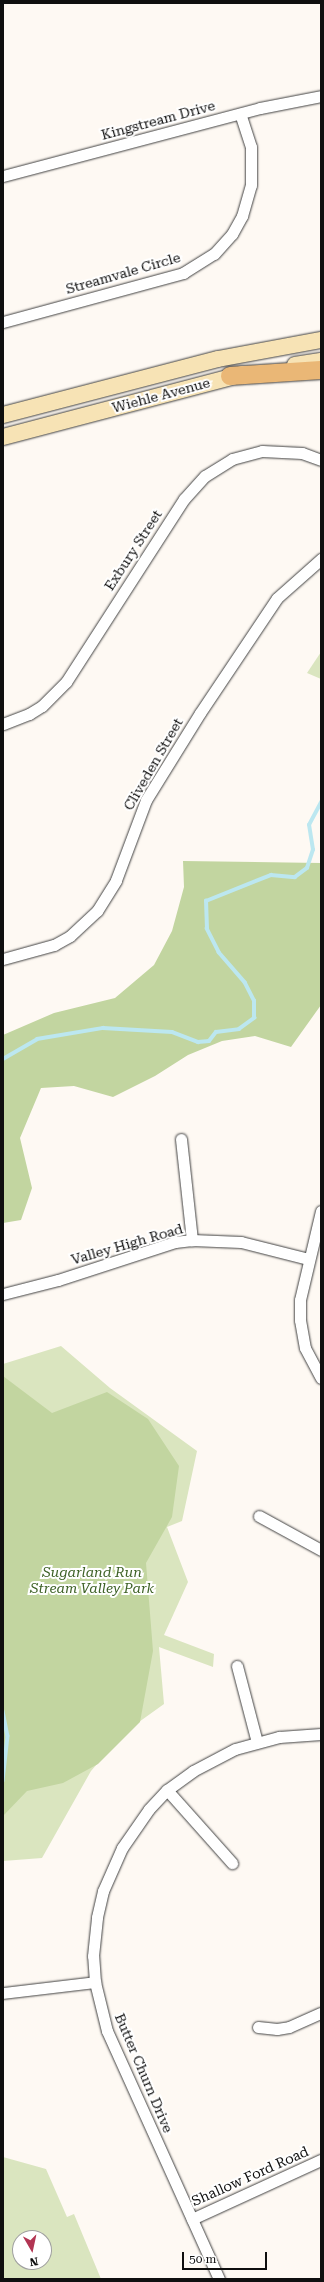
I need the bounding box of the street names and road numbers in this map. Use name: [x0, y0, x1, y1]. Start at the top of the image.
street label: Kingstream Drive: [99, 97, 217, 143]
street label: Streamvale Circle: [64, 249, 182, 297]
street label: Wiehle Avenue: [110, 374, 212, 416]
street label: Exbury Street: [101, 507, 165, 593]
street label: Cliveden Street: [120, 715, 186, 813]
street label: Valley High Road: [69, 1220, 185, 1268]
street label: Butter Churn Drive: [111, 2011, 177, 2135]
street label: Shallow Ford Road: [189, 2143, 311, 2209]

